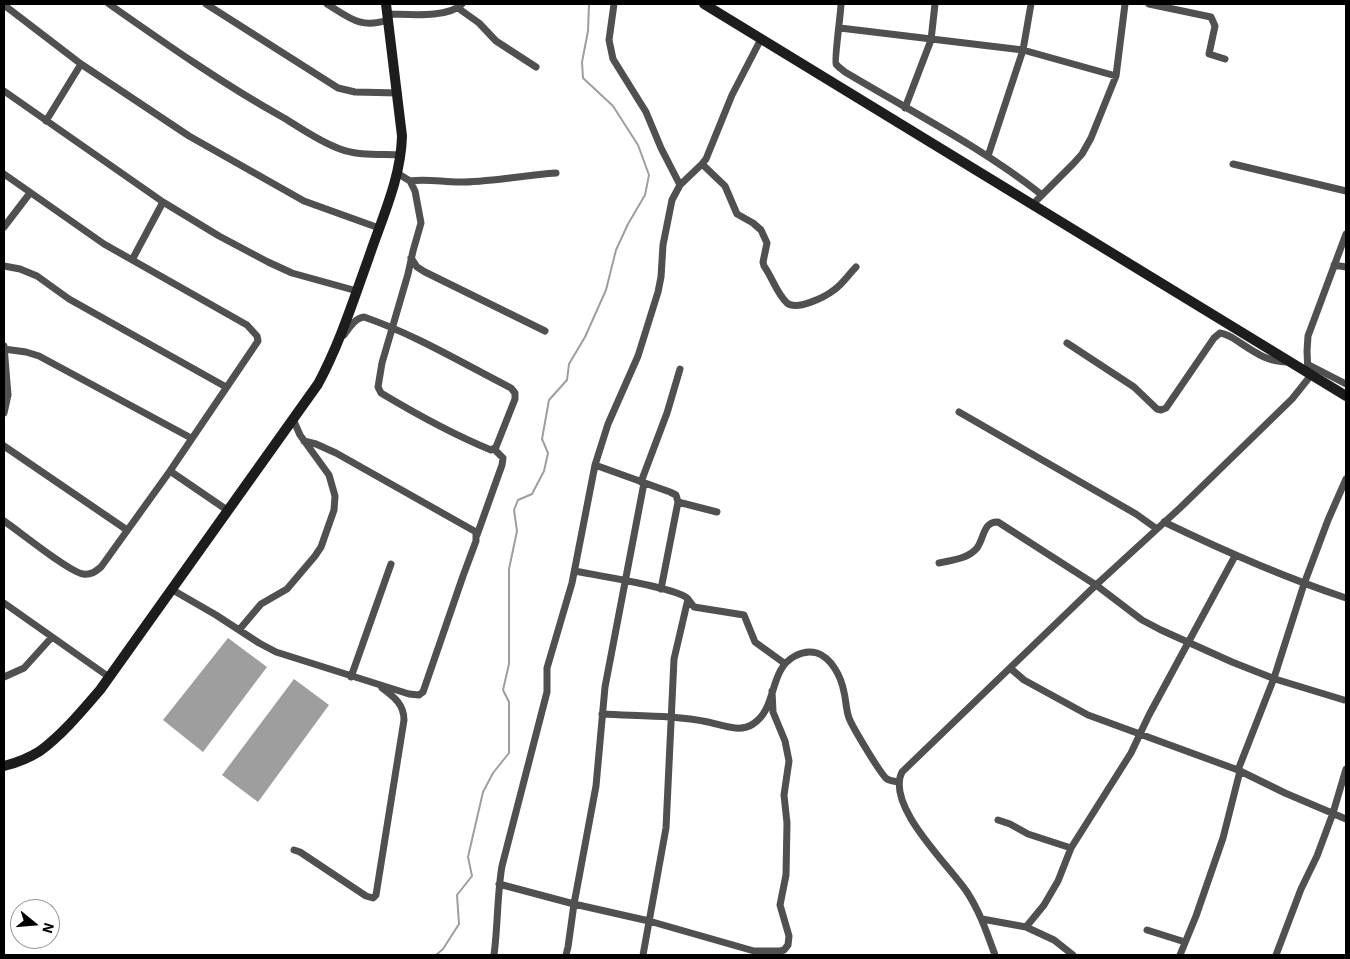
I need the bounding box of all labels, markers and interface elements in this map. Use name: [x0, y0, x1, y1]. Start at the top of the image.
north arrow: [10, 899, 60, 949]
text: N: [38, 921, 58, 936]

